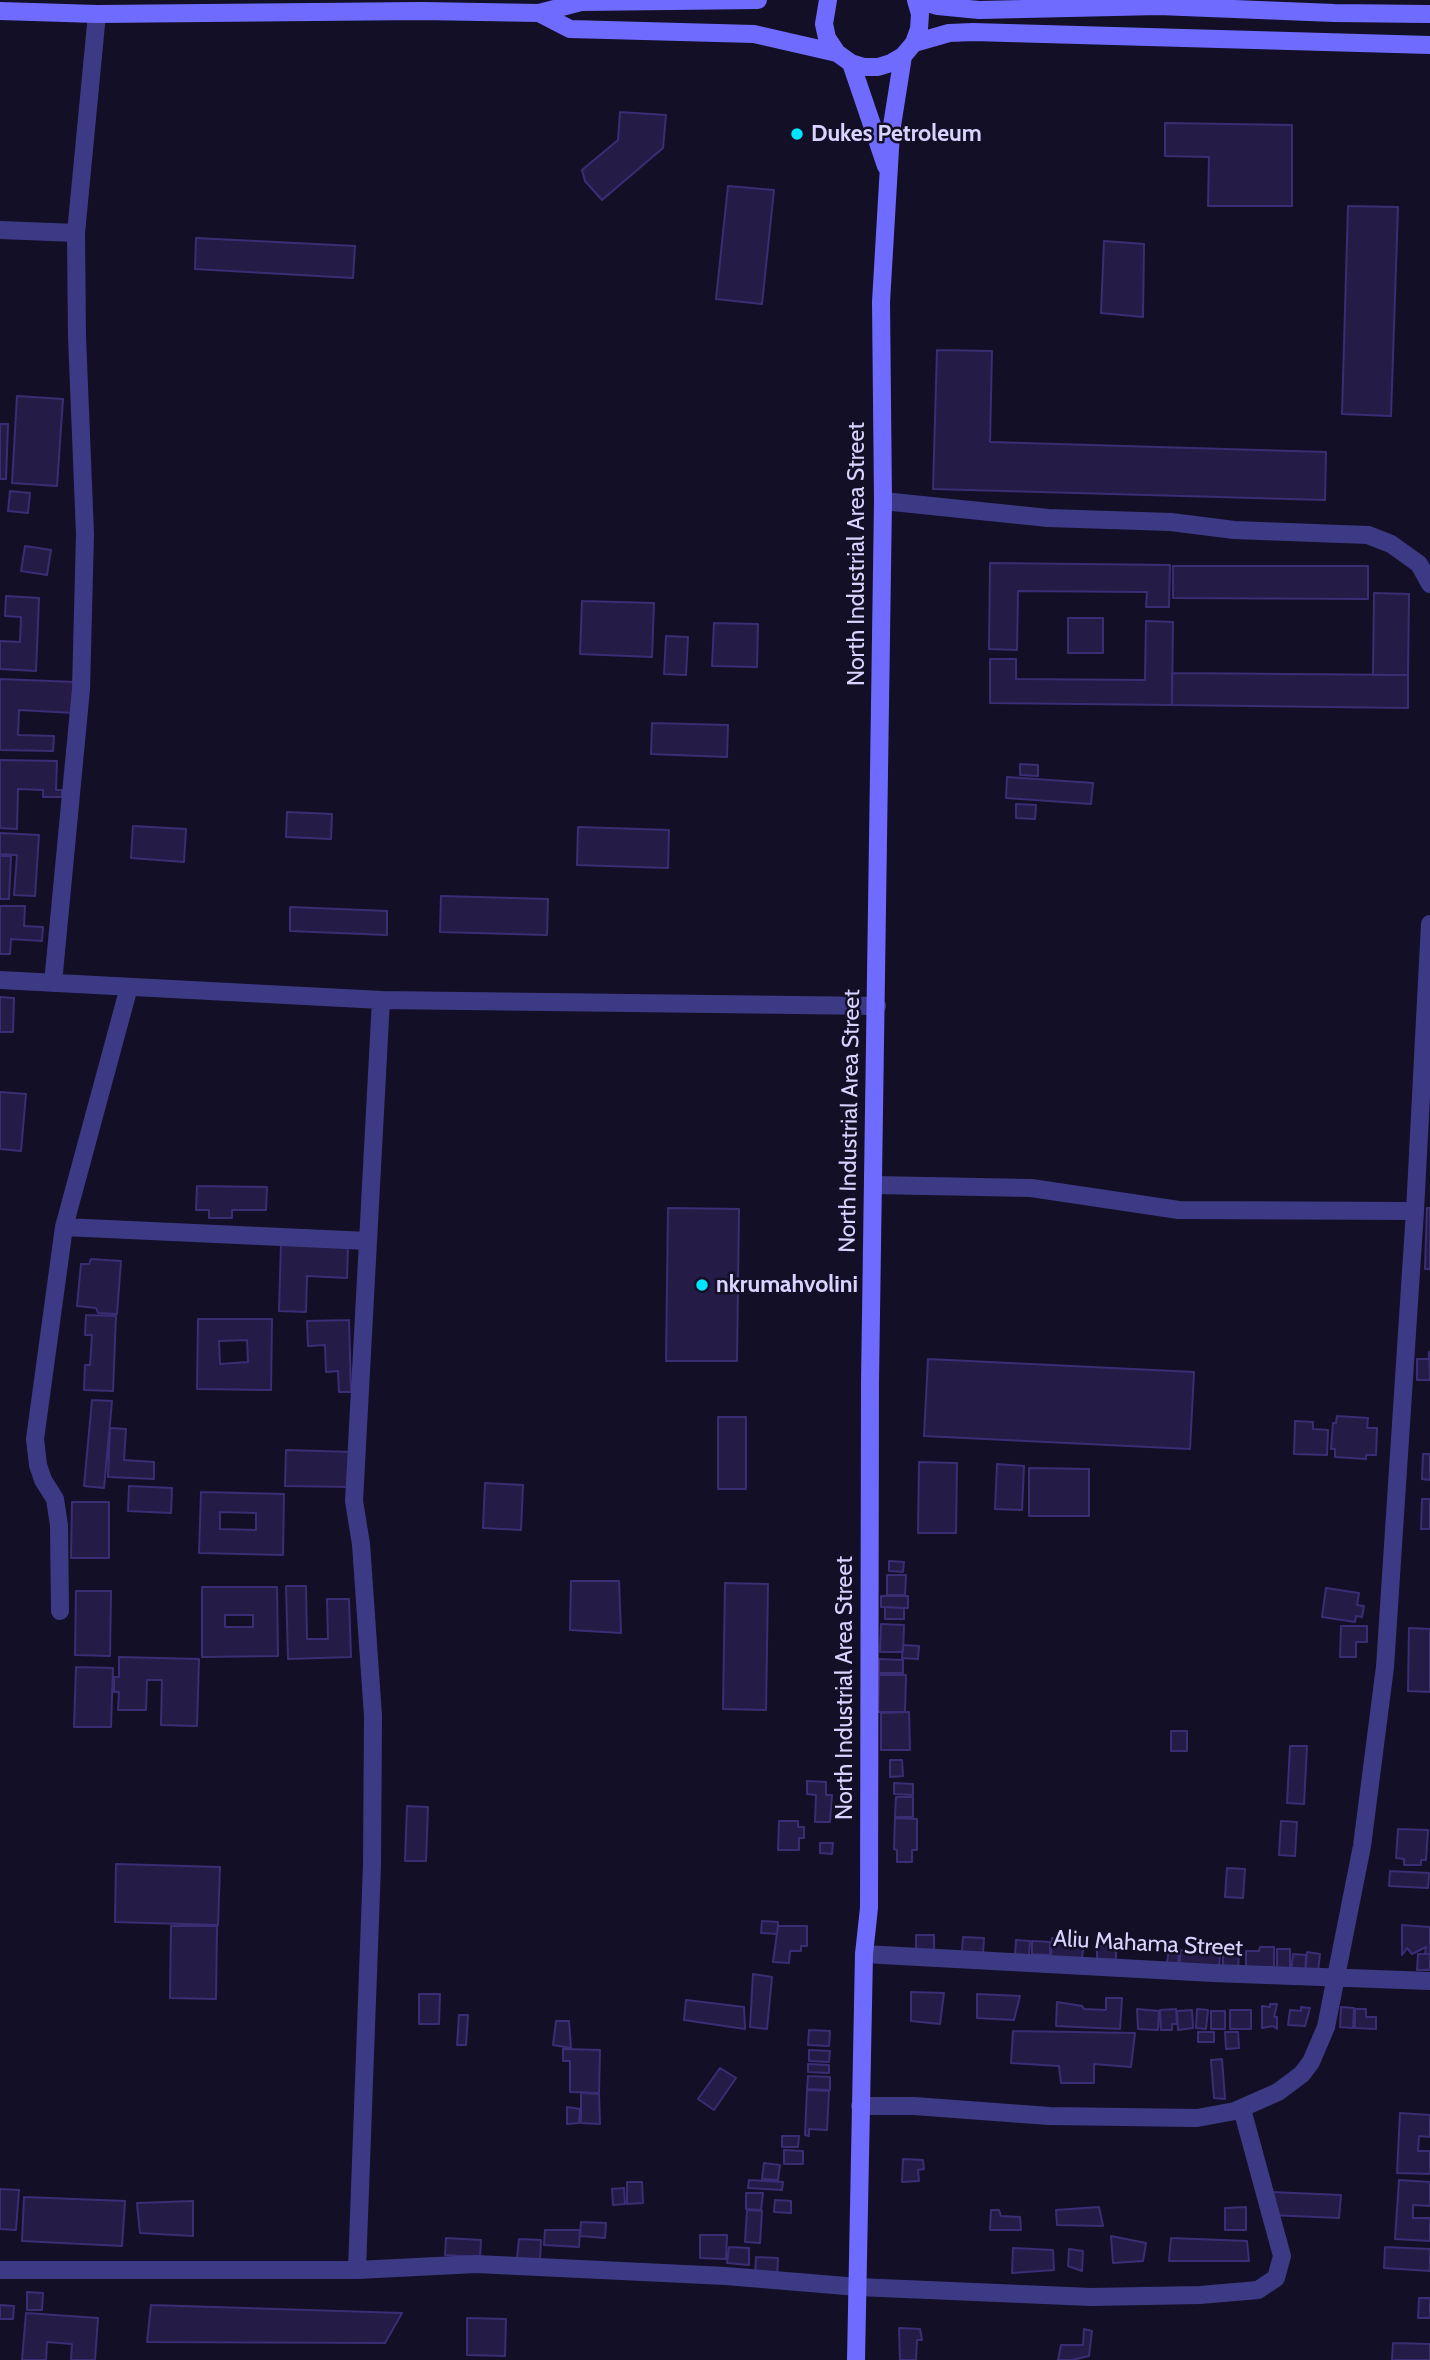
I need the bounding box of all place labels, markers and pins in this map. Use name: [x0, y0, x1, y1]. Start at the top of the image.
place label: Dukes Petroleum: [811, 120, 982, 148]
marker: Dukes Petroleum: [789, 126, 805, 142]
place label: nkrumahvolini: [716, 1271, 858, 1299]
marker: nkrumahvolini: [694, 1277, 710, 1293]

